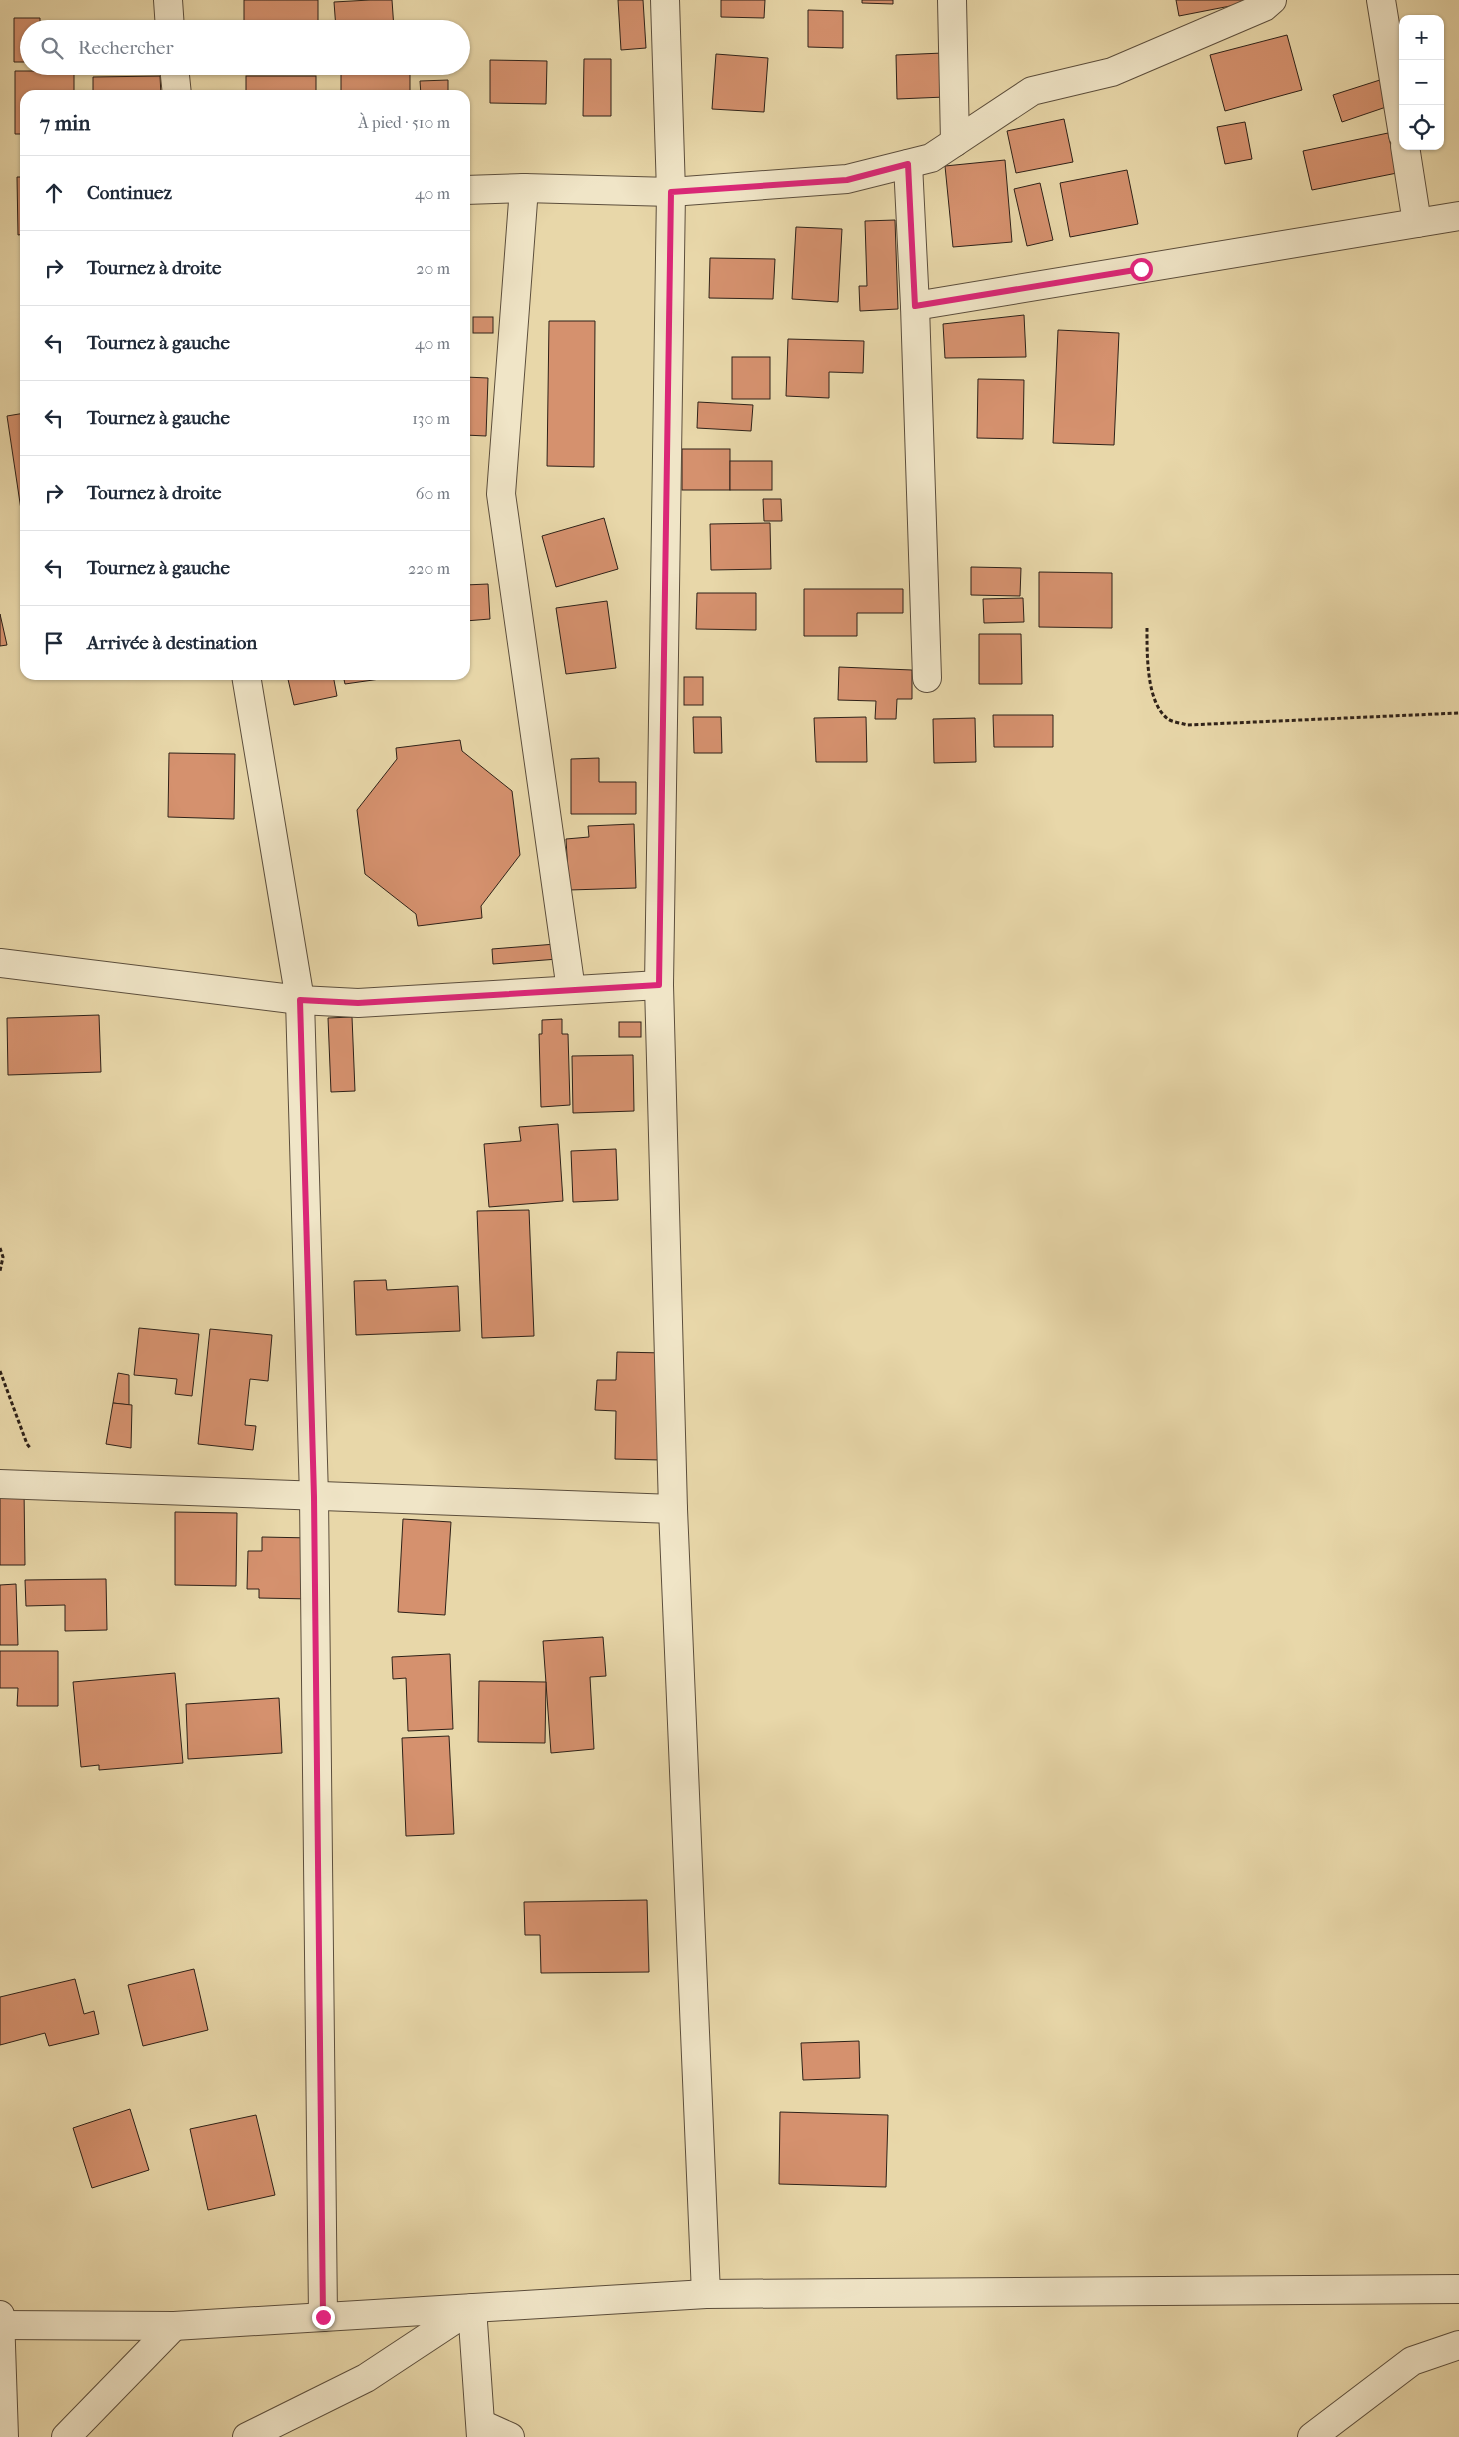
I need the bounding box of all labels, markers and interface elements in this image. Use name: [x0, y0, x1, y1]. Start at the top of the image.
map controls: [1399, 15, 1444, 150]
button: +: [1399, 15, 1444, 60]
search box: [20, 20, 470, 75]
icon: search: [38, 34, 66, 62]
text: Rechercher: [78, 37, 174, 59]
button: −: [1399, 60, 1444, 105]
button: locate: [1399, 105, 1444, 150]
text: 7 min: [40, 111, 91, 135]
text: À pied · 510 m: [358, 113, 450, 132]
icon: ahead: [40, 179, 68, 207]
text: Continuez: [87, 182, 172, 204]
text: 40 m: [415, 184, 450, 203]
icon: right: [40, 254, 68, 282]
text: Tournez à droite: [87, 257, 221, 279]
route start: [1130, 258, 1153, 281]
text: 20 m: [416, 259, 450, 278]
icon: left: [40, 329, 68, 357]
text: Tournez à gauche: [87, 332, 230, 354]
text: 40 m: [415, 334, 450, 353]
icon: left: [40, 404, 68, 432]
text: Tournez à gauche: [87, 407, 230, 429]
text: 130 m: [412, 409, 450, 428]
icon: right: [40, 479, 68, 507]
text: Tournez à droite: [87, 482, 221, 504]
text: 60 m: [416, 484, 450, 503]
icon: left: [40, 554, 68, 582]
text: Tournez à gauche: [87, 557, 230, 579]
text: 220 m: [408, 559, 450, 578]
icon: arrive: [40, 629, 68, 657]
text: Arrivée à destination: [87, 632, 257, 654]
route end: [312, 2306, 335, 2329]

